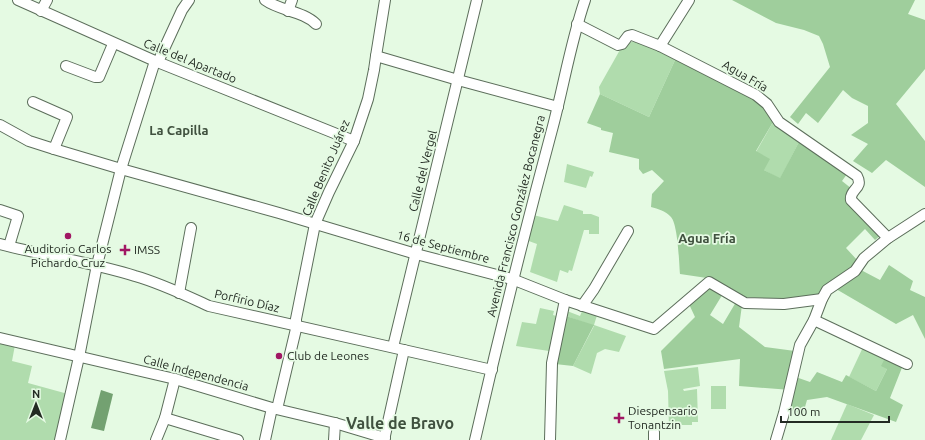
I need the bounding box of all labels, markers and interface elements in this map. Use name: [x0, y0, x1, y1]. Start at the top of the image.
street label: Calle del Apartado: [142, 36, 239, 85]
street label: Agua Fría: [720, 57, 770, 94]
street label: Avenida Francisco González Bocanegra: [484, 114, 547, 318]
street label: Calle Benito Juárez: [299, 117, 352, 218]
district label: La Capilla: [149, 123, 209, 137]
street label: Calle del Vergel: [406, 129, 439, 213]
street label: 16 de Septiembre: [395, 228, 491, 265]
marker: Auditorio Carlos Pichardo Cruz: [63, 231, 73, 241]
district label: Agua Fría: [678, 231, 736, 245]
place label: Auditorio Carlos Pichardo Cruz: [25, 242, 112, 269]
place label: IMSS: [134, 243, 160, 256]
marker: IMSS: [119, 244, 131, 256]
street label: Porfirio Díaz: [213, 287, 281, 314]
place label: Club de Leones: [287, 349, 369, 362]
marker: Club de Leones: [274, 351, 284, 361]
street label: Calle Independencia: [142, 352, 250, 393]
north arrow: [16, 384, 56, 424]
text: N: [32, 388, 40, 400]
scale bar: [781, 398, 889, 424]
place label: Diespensario Tonantzin: [628, 404, 698, 431]
text: 100 m: [787, 405, 820, 418]
marker: Diespensario Tonantzin: [613, 412, 625, 424]
district label: Valle de Bravo: [346, 414, 454, 432]

